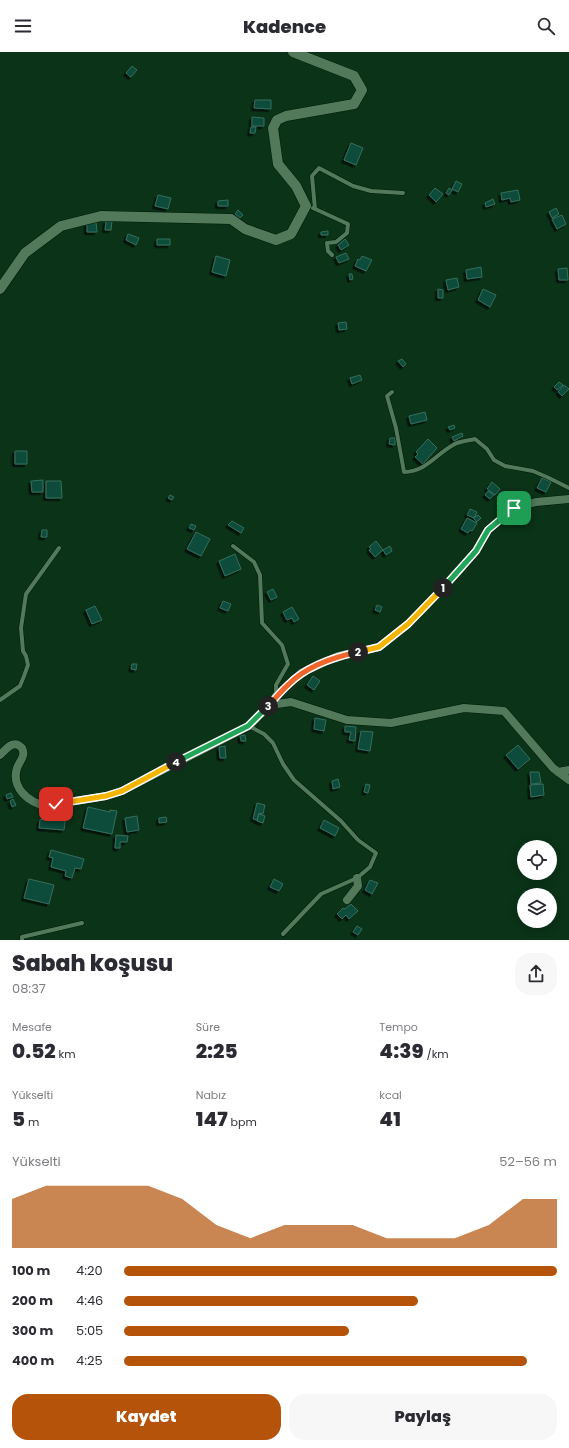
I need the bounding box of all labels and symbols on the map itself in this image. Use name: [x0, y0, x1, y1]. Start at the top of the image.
pin: [497, 491, 531, 525]
pin: 1: [433, 578, 453, 598]
pin: 2: [348, 642, 368, 662]
pin: 3: [258, 696, 278, 716]
pin: 4: [166, 752, 186, 772]
pin: [39, 787, 73, 821]

